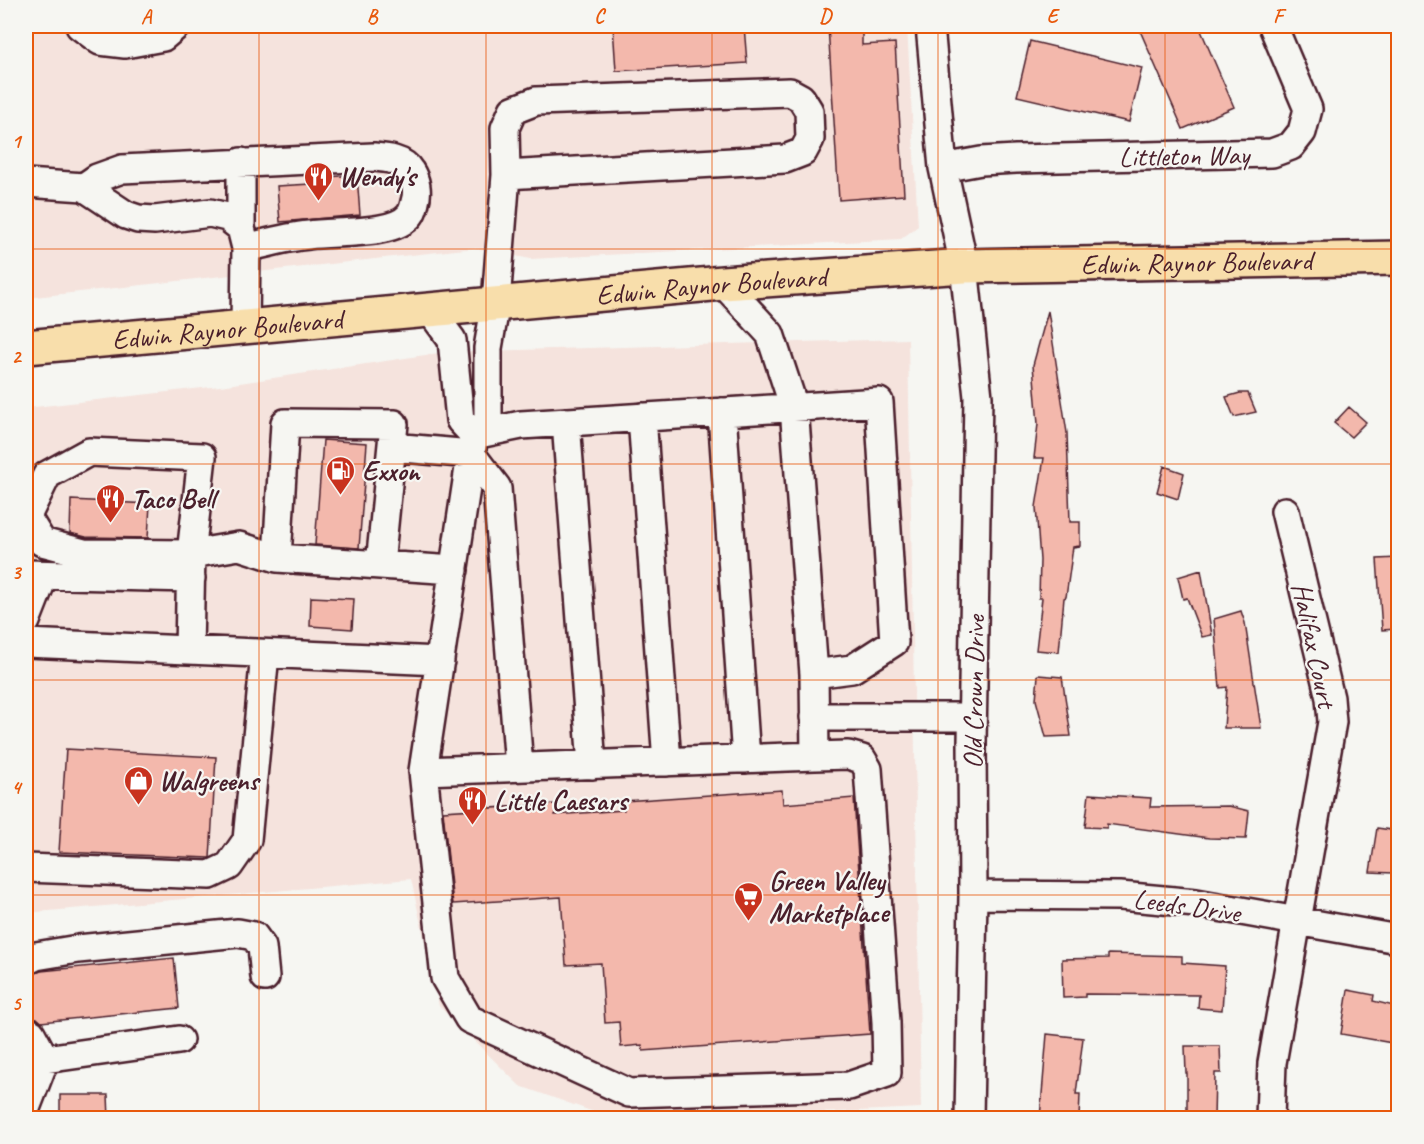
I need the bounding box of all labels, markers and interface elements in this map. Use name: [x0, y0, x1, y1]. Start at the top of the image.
text: A: [141, 4, 153, 29]
text: B: [367, 4, 379, 29]
text: C: [594, 4, 606, 29]
text: D: [819, 4, 833, 29]
text: E: [1047, 4, 1061, 29]
text: F: [1273, 4, 1287, 29]
text: 1: [12, 129, 23, 154]
street label: Littleton Way: [1119, 137, 1252, 174]
place label: Wendy's: [339, 159, 419, 194]
restaurant icon: Wendy's: [302, 160, 334, 202]
street label: Edwin Raynor Boulevard: [1081, 243, 1316, 282]
street label: Edwin Raynor Boulevard: [594, 258, 832, 313]
street label: Edwin Raynor Boulevard: [110, 301, 348, 357]
text: 2: [12, 344, 23, 369]
place label: Exxon: [362, 453, 422, 488]
fuel station icon: Exxon: [325, 454, 357, 496]
place label: Taco Bell: [131, 481, 220, 516]
restaurant icon: Taco Bell: [94, 482, 126, 524]
text: 3: [12, 560, 23, 585]
street label: Halifax Court: [1284, 579, 1345, 713]
street label: Old Crown Drive: [955, 613, 992, 769]
place label: Walgreens: [159, 763, 261, 798]
shop icon: Walgreens: [122, 764, 154, 806]
text: 4: [12, 775, 24, 800]
place label: Little Caesars: [494, 783, 630, 818]
restaurant icon: Little Caesars: [457, 784, 489, 826]
place label: Green Valley Marketplace: [769, 863, 891, 930]
supermarket icon: Green Valley Marketplace: [732, 880, 764, 922]
street label: Leeds Drive: [1131, 881, 1244, 931]
text: 5: [12, 991, 23, 1016]

